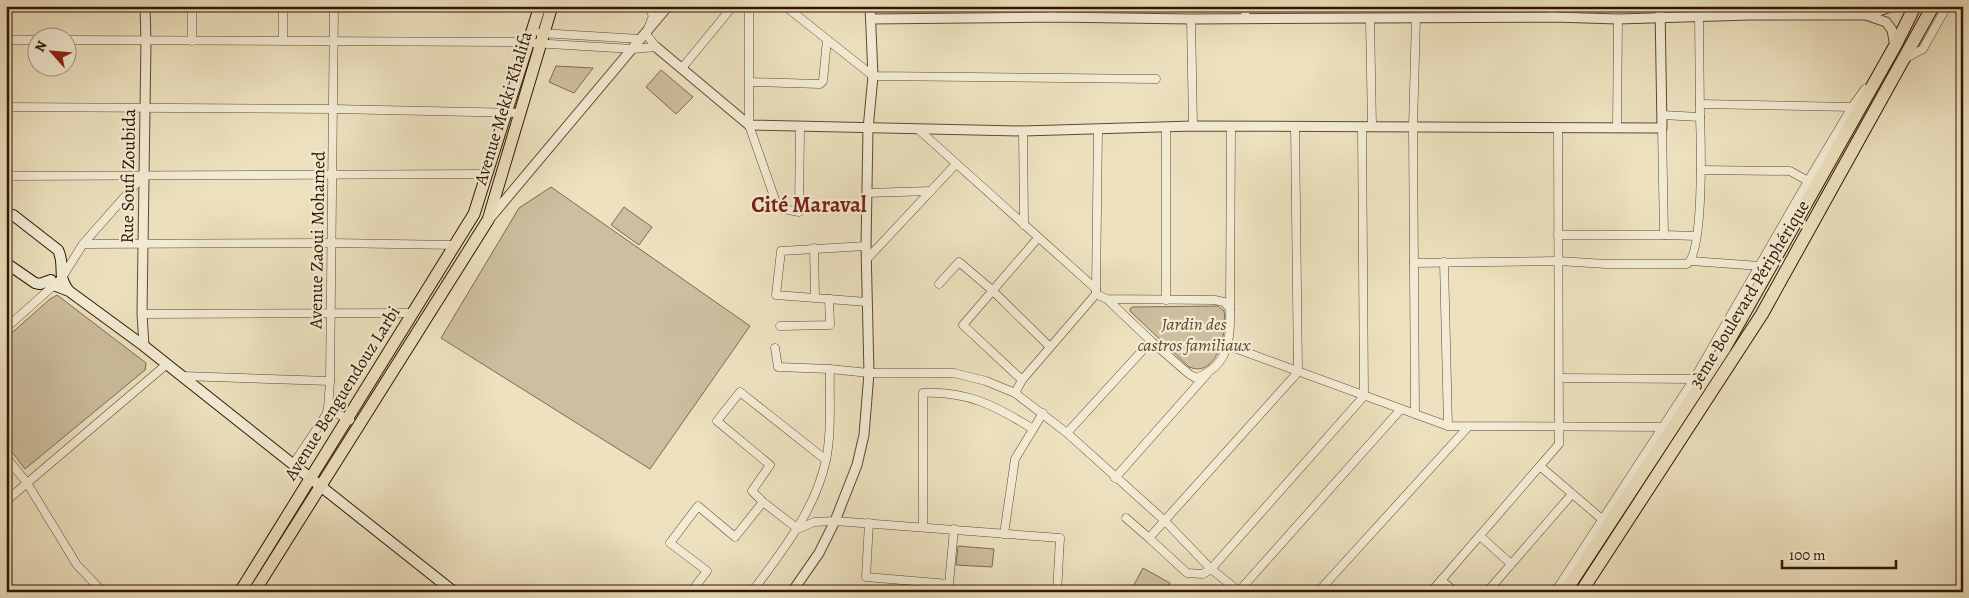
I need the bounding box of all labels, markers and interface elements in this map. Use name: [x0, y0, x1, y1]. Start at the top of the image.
north arrow: [28, 28, 78, 78]
street label: Avenue Mekki Khalifa: [468, 28, 538, 189]
text: N: [30, 37, 52, 55]
street label: Rue Soufi Zoubida: [115, 108, 141, 244]
street label: Avenue Zaoui Mohamed: [303, 151, 331, 330]
district label: Cité Maraval: [751, 190, 867, 220]
street label: 3ème Boulevard Périphérique: [1683, 196, 1815, 392]
street label: Avenue Benguendouz Larbi: [278, 301, 405, 486]
park label: Jardin des castros familiaux: [1137, 312, 1251, 357]
scale bar: [1782, 538, 1895, 570]
text: 100 m: [1789, 545, 1826, 565]

